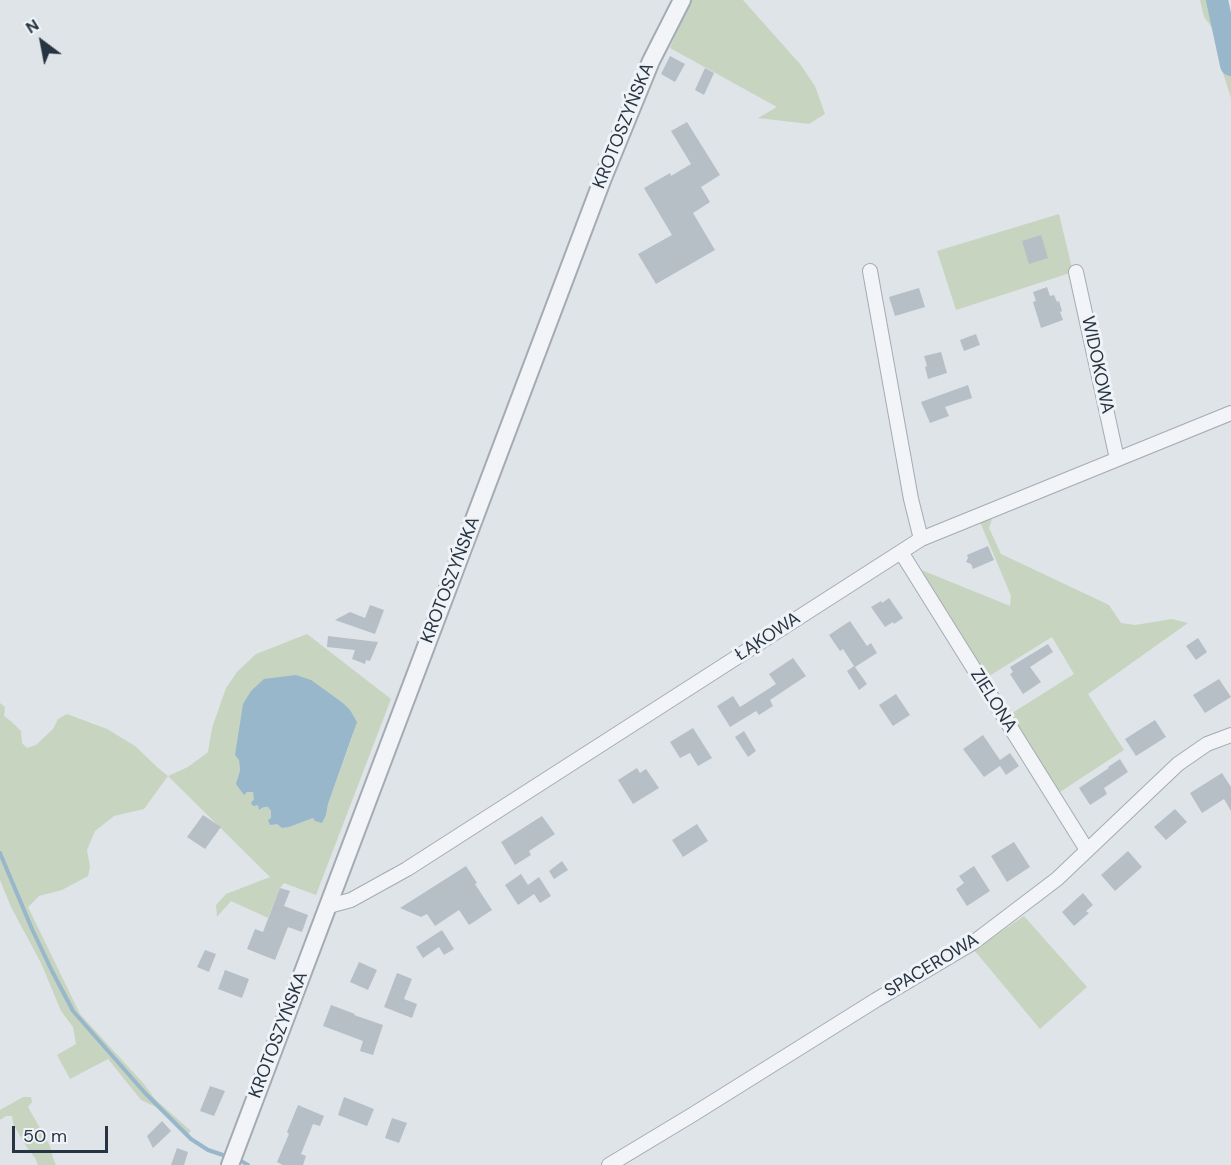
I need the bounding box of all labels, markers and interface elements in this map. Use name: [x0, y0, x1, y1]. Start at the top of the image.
north arrow: [12, 12, 72, 72]
text: N: [22, 14, 43, 38]
street label: KROTOSZYŃSKA: [589, 60, 659, 192]
street label: WIDOKOWA: [1076, 314, 1118, 416]
street label: KROTOSZYŃSKA: [417, 514, 485, 646]
street label: ŁĄKOWA: [731, 608, 805, 666]
street label: ZIELONA: [965, 665, 1021, 737]
street label: SPACEROWA: [881, 929, 983, 1003]
street label: KROTOSZYŃSKA: [245, 969, 313, 1101]
scale bar: [15, 1114, 111, 1152]
text: 50 m: [23, 1124, 67, 1148]

